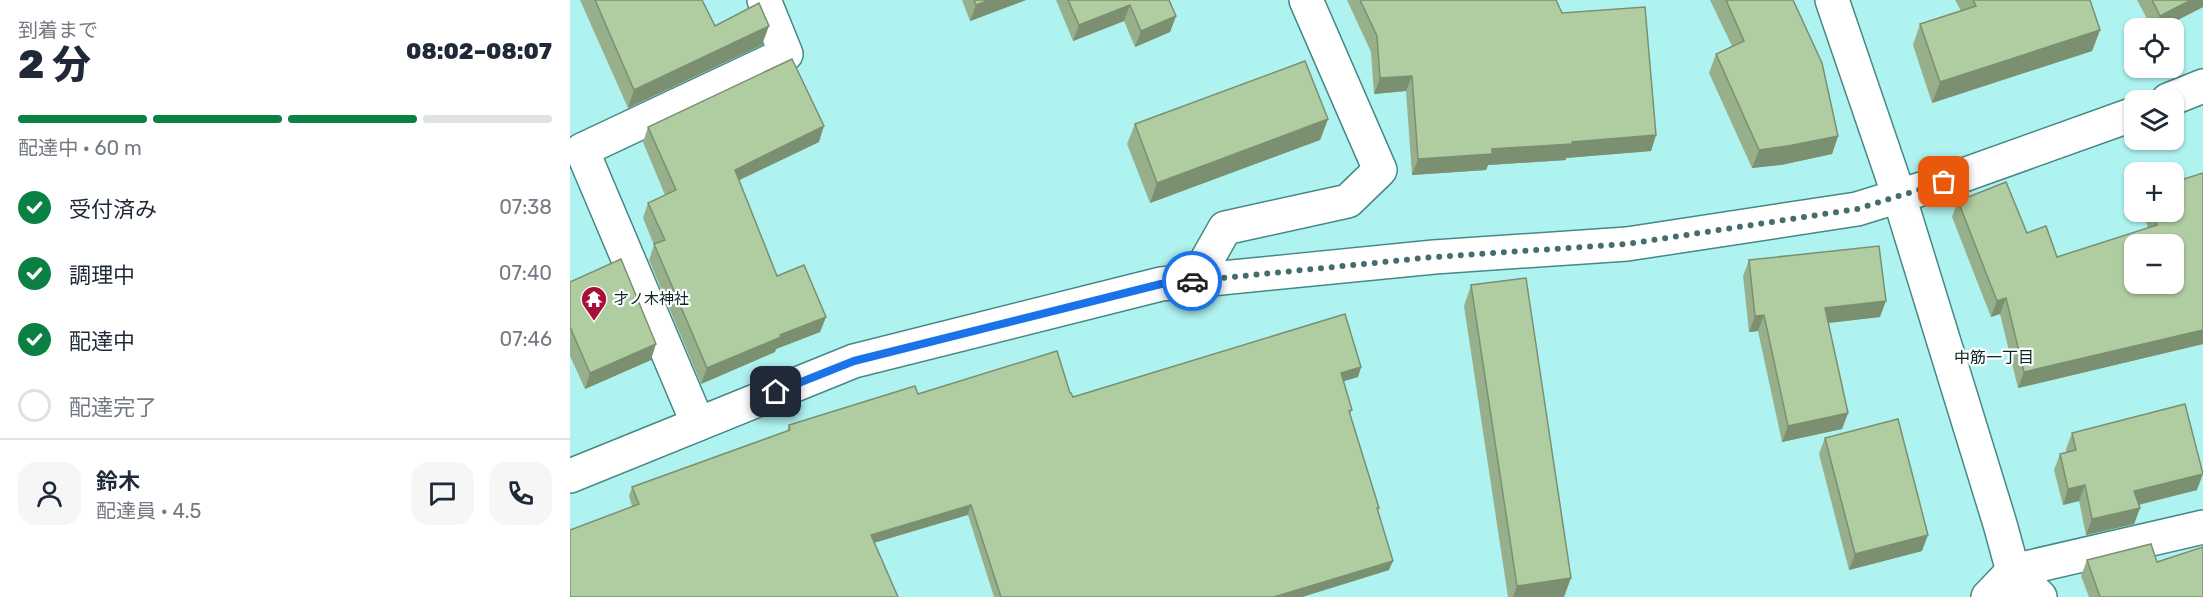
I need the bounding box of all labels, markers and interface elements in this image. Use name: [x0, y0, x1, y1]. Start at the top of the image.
text: 到着まで: [18, 18, 98, 42]
map controls: [2124, 18, 2184, 294]
button: locate: [2124, 18, 2184, 78]
text: 08:02–08:07: [406, 38, 552, 65]
text: 2 分: [18, 42, 91, 88]
button: layers: [2124, 90, 2184, 150]
text: 配達中 · 60 m: [18, 136, 142, 160]
pin: [1918, 156, 1969, 207]
button: +: [2124, 162, 2184, 222]
icon: bag: [1927, 165, 1960, 198]
icon: check: [18, 191, 51, 224]
text: 07:38: [499, 195, 552, 219]
text: 受付済み: [69, 196, 157, 223]
button: −: [2124, 234, 2184, 294]
courier: [1162, 251, 1222, 311]
icon: check: [18, 257, 51, 290]
text: 07:40: [499, 261, 552, 285]
text: 調理中: [69, 262, 135, 289]
icon: car: [1176, 265, 1209, 298]
temple icon: 才ノ木神社: [579, 284, 609, 322]
place label: 才ノ木神社: [614, 290, 689, 308]
icon: check: [18, 323, 51, 356]
text: 07:46: [499, 327, 552, 351]
text: 配達中: [69, 328, 135, 355]
district label: 中筋一丁目: [1954, 348, 2034, 367]
pin: [750, 366, 801, 417]
icon: home: [759, 375, 792, 408]
text: 配達完了: [69, 394, 157, 421]
button: person: [18, 462, 81, 525]
button: chat: [411, 462, 474, 525]
button: phone: [489, 462, 552, 525]
text: 鈴木: [96, 468, 140, 495]
text: 配達員 · 4.5: [96, 499, 201, 523]

